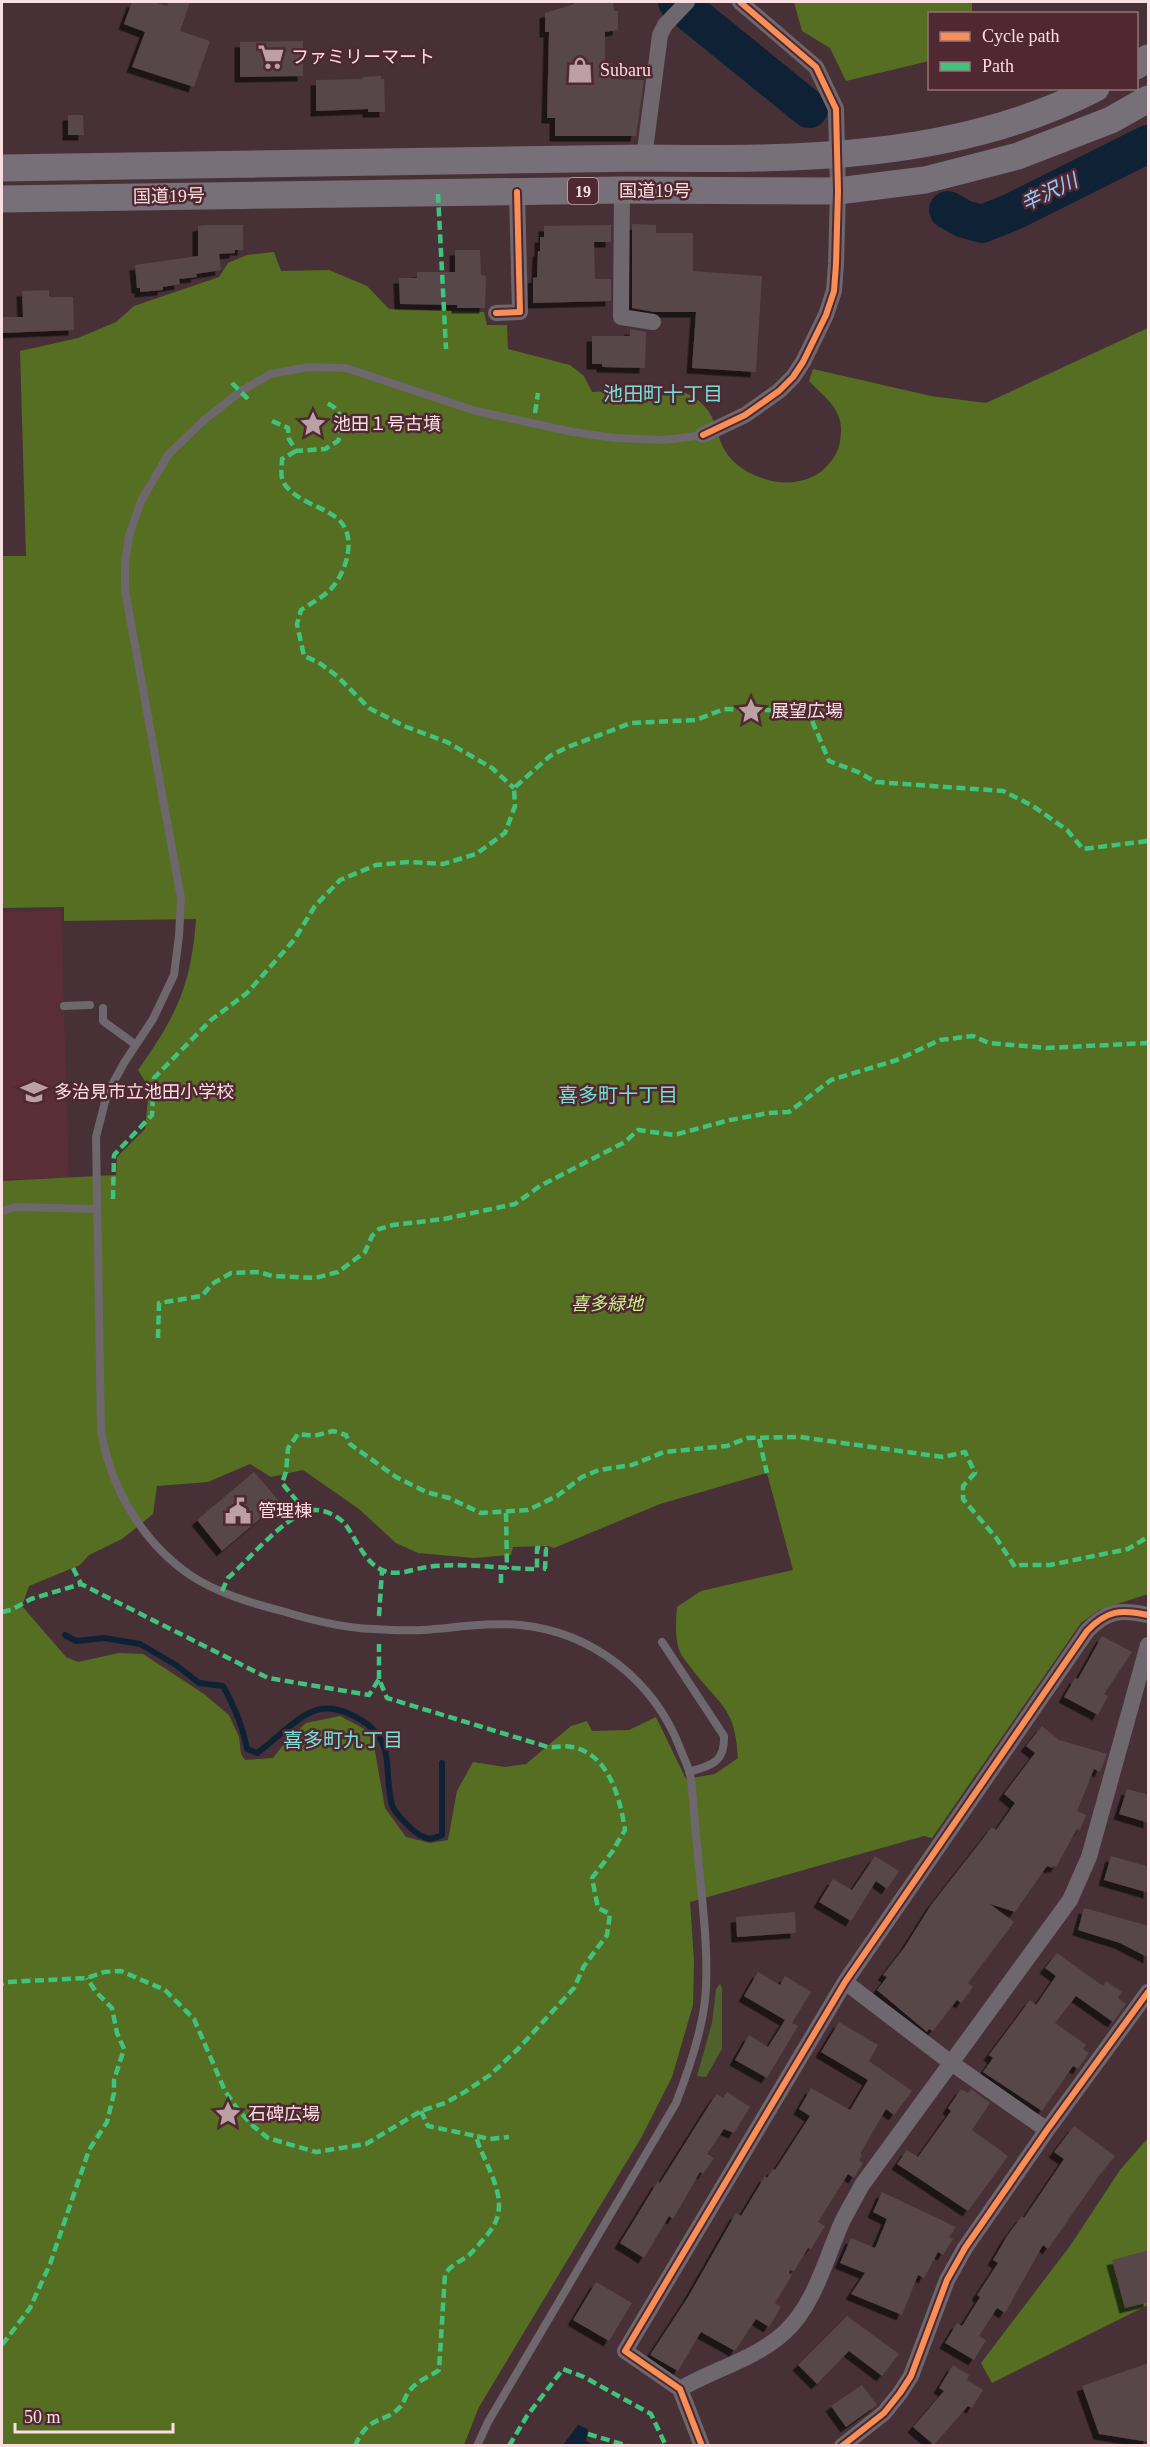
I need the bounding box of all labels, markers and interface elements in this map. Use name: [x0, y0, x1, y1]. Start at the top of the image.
legend: [928, 12, 1138, 90]
text: Cycle path: [982, 26, 1059, 46]
supermarket icon: ファミリーマート: [256, 42, 286, 72]
place label: ファミリーマート: [291, 47, 435, 67]
shop icon: Subaru: [565, 55, 595, 85]
text: Path: [982, 56, 1014, 76]
place label: Subaru: [600, 60, 651, 80]
water label: 辛沢川: [1017, 169, 1083, 215]
road number: 19: [568, 178, 598, 204]
street label: 国道19号: [619, 181, 691, 201]
street label: 国道19号: [133, 185, 205, 207]
district label: 池田町十丁目: [603, 383, 723, 405]
place icon: 池田１号古墳: [298, 409, 328, 439]
place label: 池田１号古墳: [333, 414, 441, 434]
place icon: 展望広場: [736, 696, 766, 726]
place label: 展望広場: [771, 701, 843, 721]
school or university icon: 多治見市立池田小学校: [19, 1077, 49, 1107]
place label: 多治見市立池田小学校: [54, 1082, 234, 1102]
district label: 喜多町十丁目: [558, 1084, 678, 1106]
park label: 喜多緑地: [571, 1294, 645, 1314]
public building icon: 管理棟: [223, 1496, 253, 1526]
place label: 管理棟: [258, 1501, 312, 1521]
district label: 喜多町九丁目: [283, 1729, 403, 1751]
place icon: 石碑広場: [213, 2099, 243, 2129]
place label: 石碑広場: [248, 2104, 320, 2124]
scale bar: [15, 2396, 172, 2434]
text: 50 m: [24, 2407, 61, 2427]

